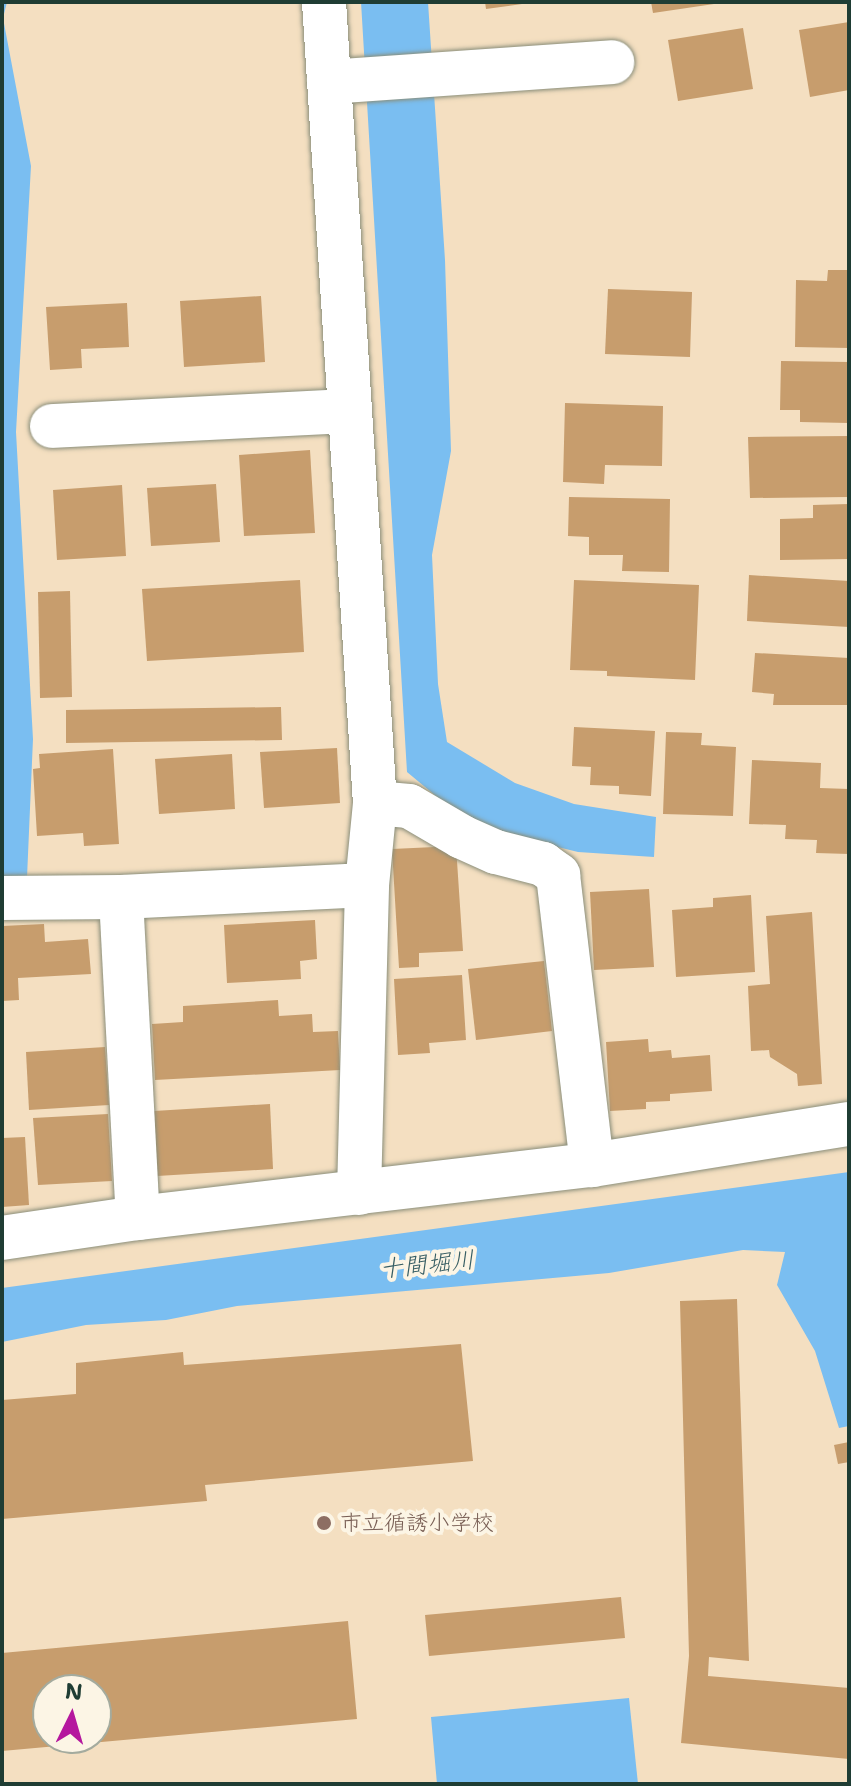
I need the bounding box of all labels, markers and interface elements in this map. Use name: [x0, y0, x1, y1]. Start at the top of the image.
water label: 十間堀川: [378, 1246, 476, 1284]
place label: 市立循誘小学校: [340, 1510, 494, 1536]
marker: 市立循誘小学校: [315, 1514, 333, 1532]
north arrow: [32, 1674, 112, 1754]
text: N: [64, 1676, 84, 1707]

